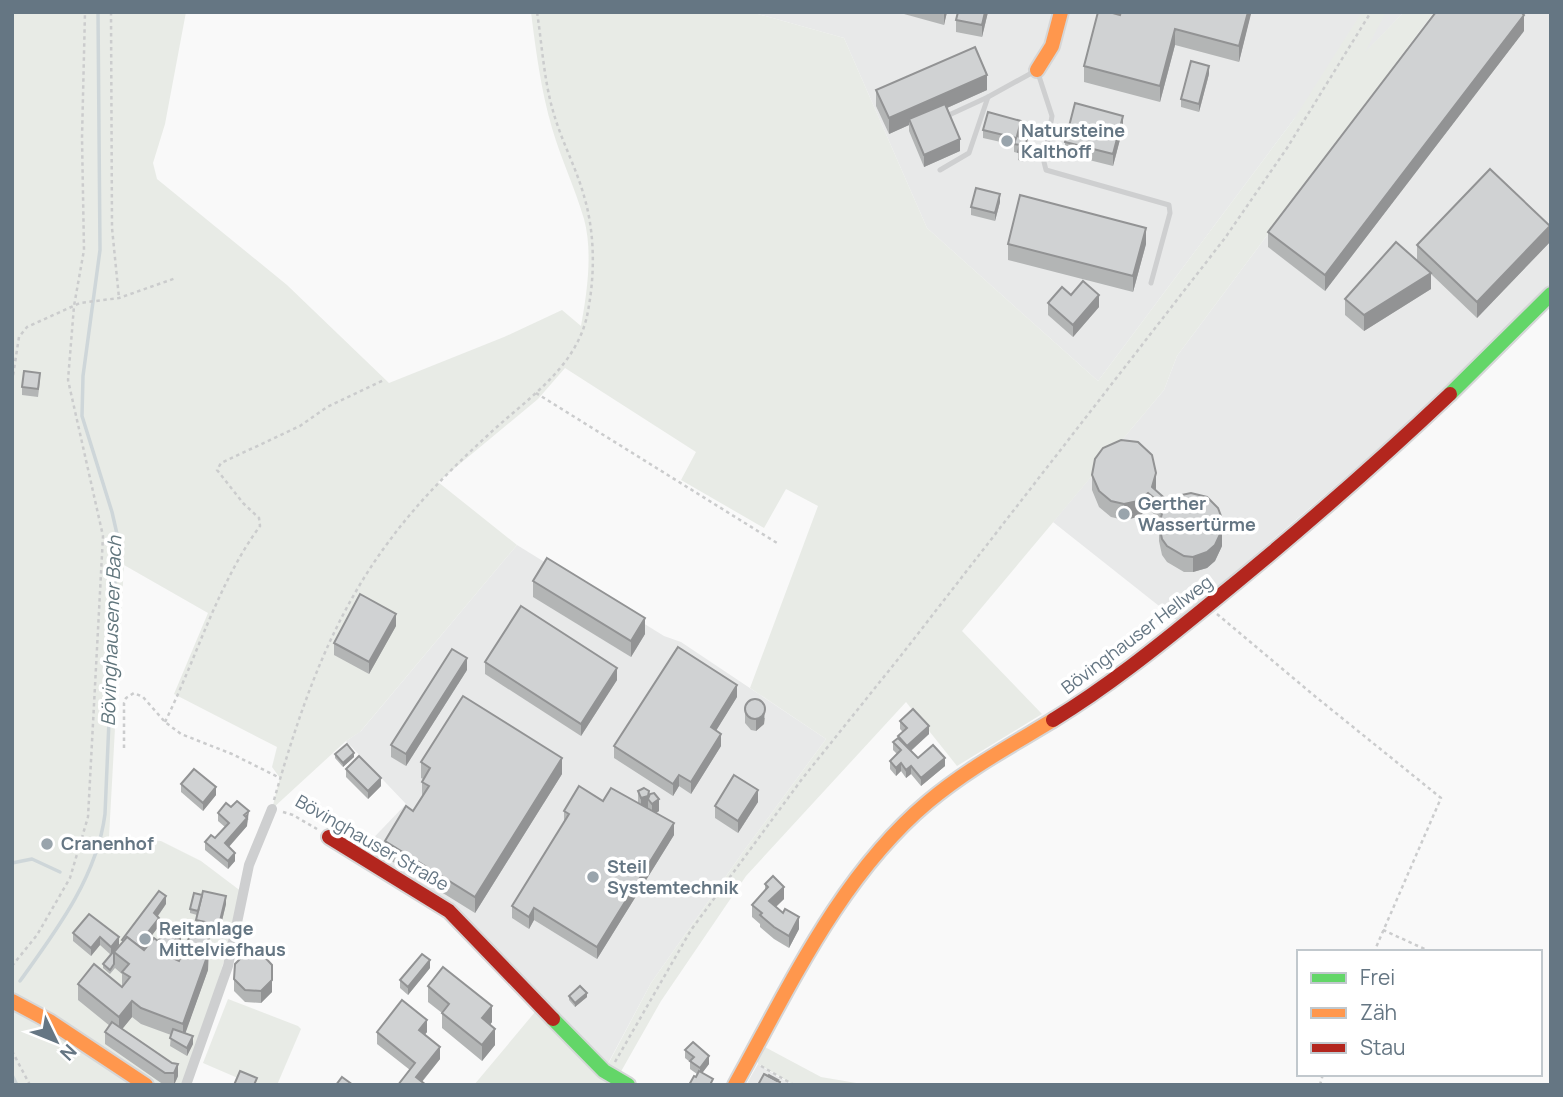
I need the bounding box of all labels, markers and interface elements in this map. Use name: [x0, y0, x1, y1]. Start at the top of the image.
place label: Natursteine Kalthoff: [1021, 118, 1125, 163]
marker: Natursteine Kalthoff: [999, 133, 1015, 149]
place label: Gerther Wassertürme: [1138, 491, 1256, 536]
marker: Gerther Wassertürme: [1116, 506, 1132, 522]
water label: Bövinghausener Bach: [95, 535, 127, 726]
street label: Bövinghauser Hellweg: [1056, 569, 1217, 699]
street label: Bövinghauser Straße: [292, 788, 453, 896]
place label: Cranenhof: [61, 831, 154, 855]
marker: Cranenhof: [39, 836, 55, 852]
place label: Steil Systemtechnik: [607, 854, 740, 899]
marker: Steil Systemtechnik: [585, 869, 601, 885]
place label: Reitanlage Mittelviefhaus: [159, 916, 286, 961]
marker: Reitanlage Mittelviefhaus: [137, 931, 153, 947]
legend: [1297, 950, 1542, 1076]
text: Frei: [1360, 963, 1395, 991]
text: Zäh: [1360, 998, 1397, 1026]
north arrow: [21, 1006, 91, 1076]
text: Stau: [1360, 1033, 1406, 1061]
text: N: [54, 1039, 83, 1066]

